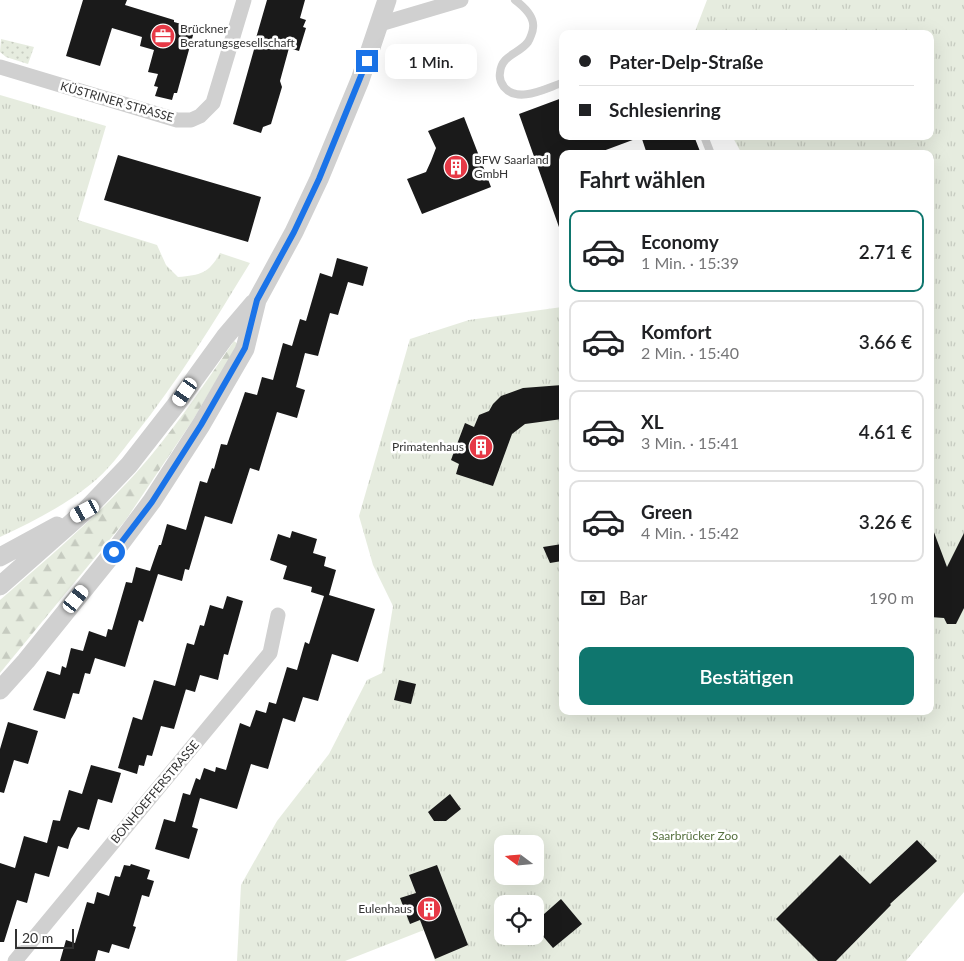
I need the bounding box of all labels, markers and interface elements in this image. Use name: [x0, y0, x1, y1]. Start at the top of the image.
place label: Brückner Beratungsgesellschaft: [180, 21, 295, 50]
office icon: Brückner Beratungsgesellschaft: [150, 23, 176, 49]
callout: 1 Min.: [384, 44, 477, 78]
route end: [356, 50, 378, 72]
text: Pater-Delp-Straße: [609, 50, 763, 73]
text: 1 Min.: [409, 52, 453, 71]
street label: KÜSTRINER STRASSE: [59, 78, 176, 125]
text: Schlesienring: [609, 98, 721, 121]
place label: BFW Saarland GmbH: [474, 152, 549, 181]
building icon: BFW Saarland GmbH: [443, 154, 469, 180]
text: Fahrt wählen: [579, 166, 706, 193]
icon: car: [581, 229, 626, 274]
text: Economy: [641, 230, 719, 253]
text: 2.71 €: [859, 240, 912, 263]
text: 1 Min. · 15:39: [641, 253, 739, 272]
icon: car: [581, 319, 626, 364]
text: Komfort: [641, 320, 712, 343]
text: 3.66 €: [859, 330, 912, 353]
text: 2 Min. · 15:40: [641, 343, 739, 362]
car: [170, 375, 199, 409]
icon: car: [581, 409, 626, 454]
text: XL: [641, 410, 664, 433]
text: 4.61 €: [859, 420, 912, 443]
text: 3 Min. · 15:41: [641, 433, 739, 452]
building icon: Primatenhaus: [468, 434, 494, 460]
place label: Primatenhaus: [392, 439, 464, 454]
car: [68, 497, 101, 525]
icon: car: [581, 499, 626, 544]
text: Green: [641, 500, 692, 523]
text: 3.26 €: [859, 510, 912, 533]
text: 4 Min. · 15:42: [641, 523, 739, 542]
route start: [103, 541, 125, 563]
car: [60, 583, 91, 615]
icon: cash: [579, 584, 607, 612]
text: Bar: [619, 586, 648, 609]
text: 190 m: [869, 588, 914, 607]
button: Bestätigen: [579, 647, 914, 705]
street label: BONHOEFFERSTRASSE: [107, 737, 202, 846]
park label: Saarbrücker Zoo: [652, 828, 738, 843]
north arrow: [494, 835, 544, 885]
map controls: [494, 835, 544, 945]
button: locate: [494, 895, 544, 945]
building icon: Eulenhaus: [416, 896, 442, 922]
place label: Eulenhaus: [358, 901, 412, 916]
scale bar: [15, 926, 74, 949]
text: 20 m: [22, 929, 53, 946]

